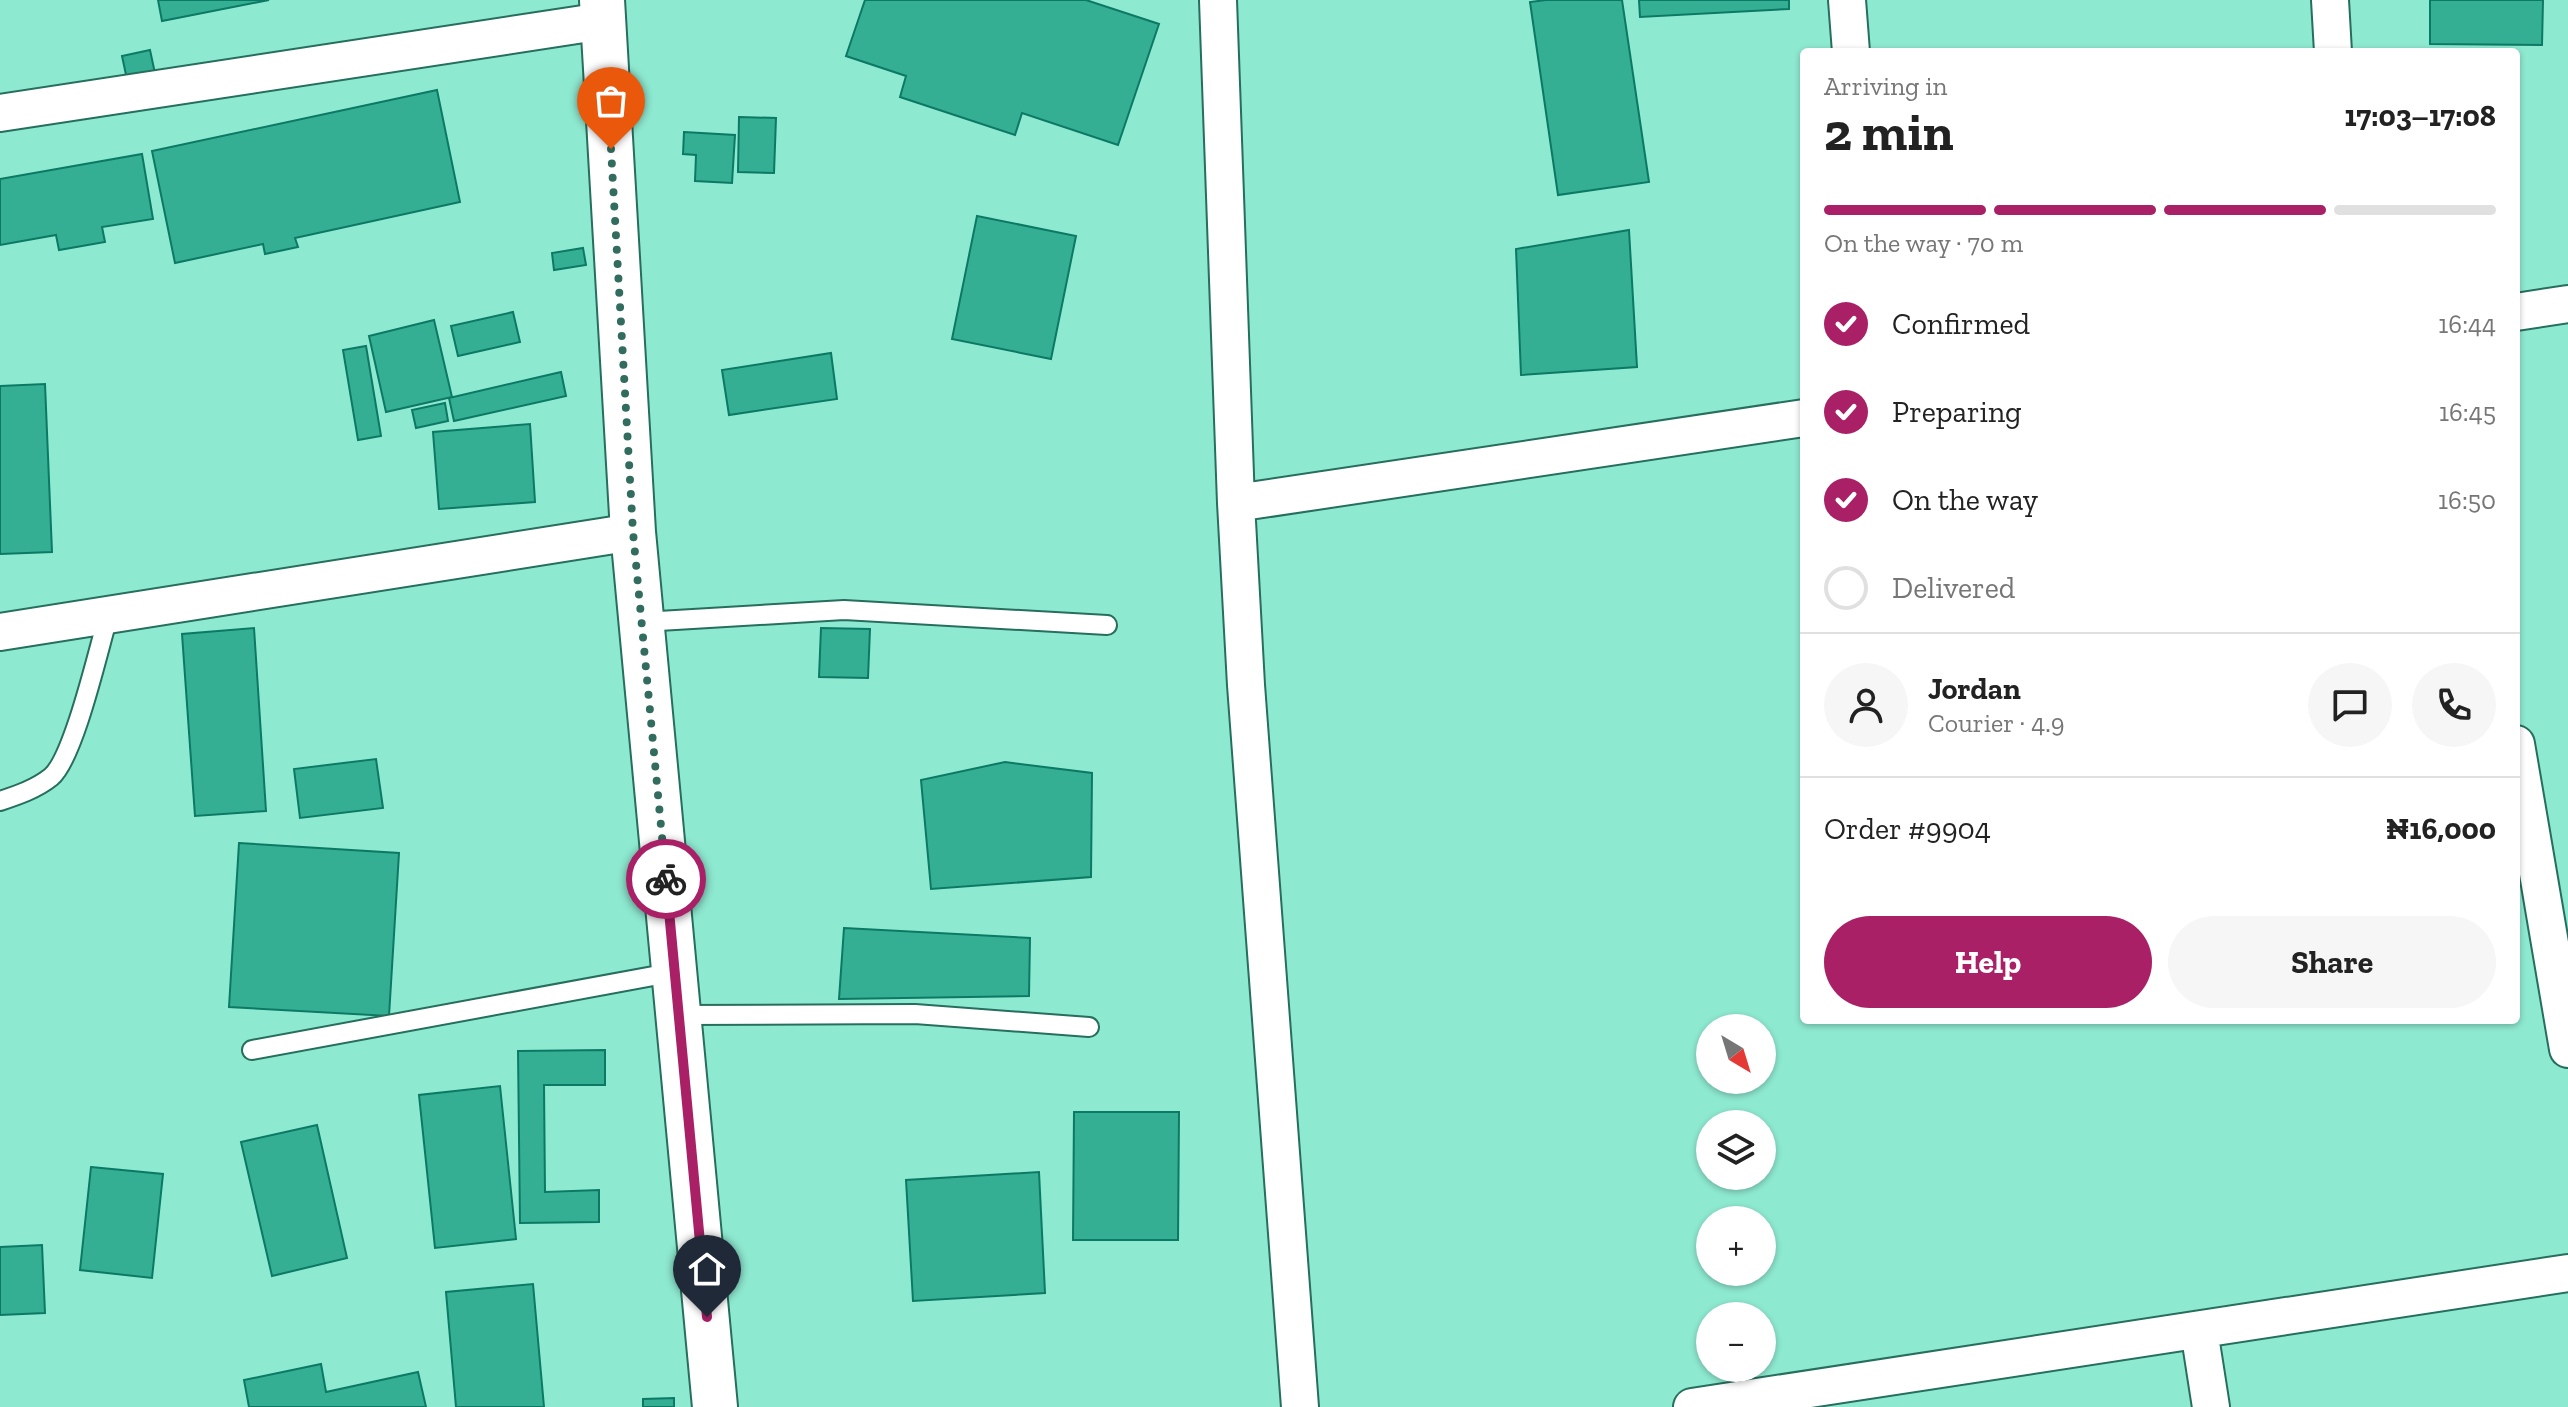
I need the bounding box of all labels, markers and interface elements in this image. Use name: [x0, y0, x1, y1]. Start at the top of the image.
pin: [577, 67, 645, 149]
text: Arriving in: [1824, 70, 1947, 102]
icon: bag: [589, 79, 633, 123]
text: 17:03–17:08: [2345, 98, 2496, 134]
text: 2 min: [1824, 101, 1954, 163]
text: On the way · 70 m: [1824, 227, 2023, 259]
icon: check: [1824, 302, 1868, 346]
text: Confirmed: [1892, 306, 2030, 342]
text: 16:44: [2438, 308, 2496, 340]
icon: check: [1824, 390, 1868, 434]
text: Preparing: [1892, 394, 2022, 430]
text: 16:45: [2439, 396, 2496, 428]
icon: check: [1824, 478, 1868, 522]
text: On the way: [1892, 482, 2038, 518]
text: 16:50: [2438, 484, 2496, 516]
text: Delivered: [1892, 570, 2015, 606]
button: person: [1824, 663, 1908, 747]
button: chat: [2308, 663, 2392, 747]
button: phone: [2412, 663, 2496, 747]
text: Jordan: [1928, 671, 2021, 707]
text: Courier · 4.9: [1928, 707, 2064, 739]
text: Order #9904: [1824, 811, 1991, 847]
text: ₦16,000: [2386, 811, 2496, 847]
courier: [626, 839, 706, 919]
icon: bike: [644, 857, 688, 901]
button: Help: [1824, 916, 2152, 1008]
button: Share: [2168, 916, 2496, 1008]
north arrow: [1696, 1014, 1776, 1094]
map controls: [1696, 1014, 1776, 1382]
button: layers: [1696, 1110, 1776, 1190]
button: +: [1696, 1206, 1776, 1286]
pin: [673, 1235, 741, 1317]
icon: home: [685, 1247, 729, 1291]
button: −: [1696, 1302, 1776, 1382]

